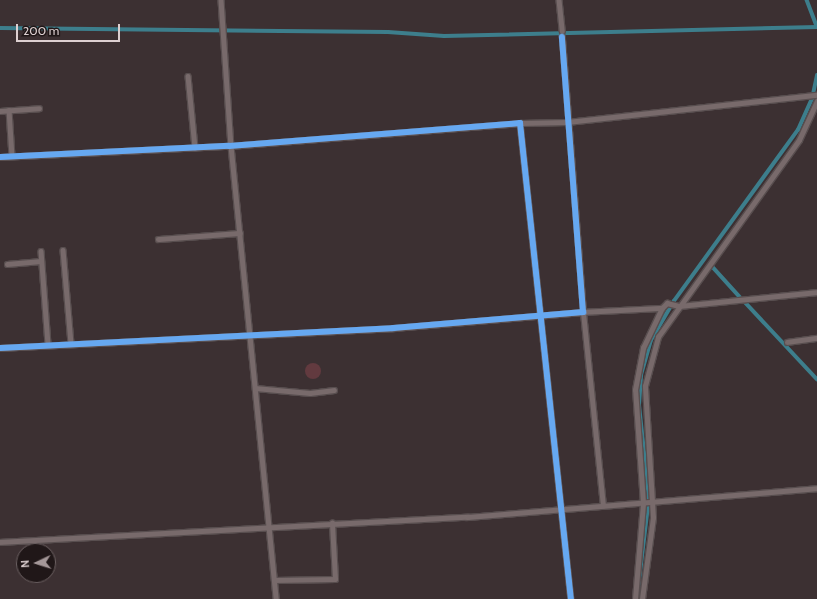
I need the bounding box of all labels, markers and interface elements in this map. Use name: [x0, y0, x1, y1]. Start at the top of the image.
scale bar: [18, 16, 122, 42]
text: 200 m: [23, 23, 59, 38]
north arrow: [16, 543, 56, 583]
text: N: [18, 559, 32, 568]

